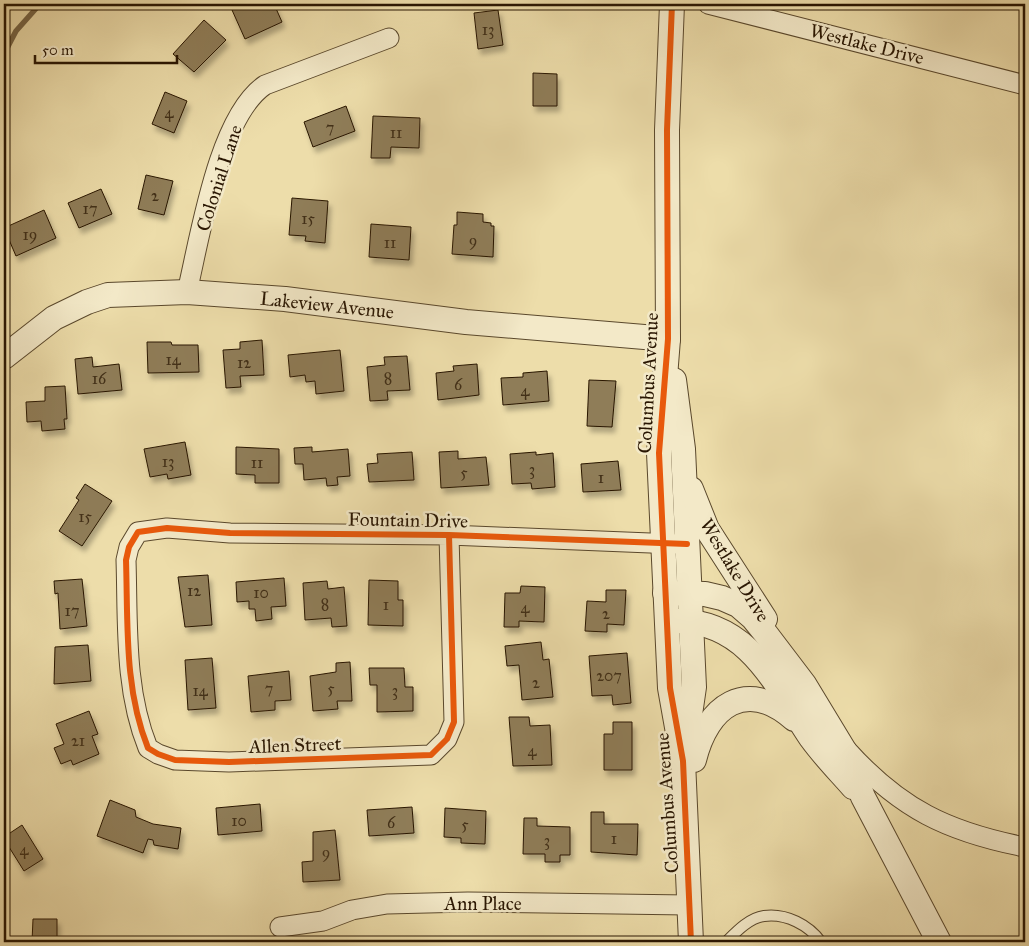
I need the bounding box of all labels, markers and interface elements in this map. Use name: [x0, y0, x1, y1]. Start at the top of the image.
street label: Westlake Drive: [808, 19, 926, 69]
house number: 13: [482, 20, 494, 39]
scale bar: [35, 32, 178, 64]
text: 50 m: [42, 41, 74, 59]
house number: 4: [165, 103, 175, 122]
house number: 7: [326, 118, 334, 137]
street label: Colonial Lane: [191, 122, 247, 234]
house number: 11: [390, 123, 402, 142]
house number: 2: [151, 186, 159, 205]
house number: 17: [83, 199, 97, 218]
house number: 15: [301, 209, 315, 228]
house number: 19: [23, 225, 37, 244]
house number: 9: [469, 231, 477, 250]
house number: 11: [384, 233, 396, 252]
street label: Lakeview Avenue: [259, 287, 395, 323]
street label: Columbus Avenue: [633, 312, 663, 454]
house number: 14: [165, 350, 182, 369]
house number: 12: [237, 353, 251, 372]
house number: 16: [92, 369, 107, 388]
house number: 8: [384, 369, 392, 388]
house number: 6: [454, 375, 463, 394]
house number: 4: [521, 381, 531, 400]
house number: 13: [162, 452, 174, 471]
house number: 11: [251, 453, 263, 472]
house number: 3: [529, 460, 535, 479]
house number: 5: [460, 463, 468, 482]
house number: 1: [598, 468, 604, 487]
house number: 15: [78, 507, 92, 526]
street label: Fountain Drive: [348, 507, 468, 533]
street label: Westlake Drive: [695, 514, 775, 626]
house number: 12: [187, 581, 201, 600]
house number: 10: [253, 583, 269, 602]
house number: 8: [321, 595, 329, 614]
house number: 1: [383, 595, 389, 614]
house number: 4: [521, 598, 531, 617]
house number: 17: [65, 601, 79, 620]
house number: 2: [602, 604, 610, 623]
house number: 207: [596, 666, 622, 685]
house number: 2: [532, 673, 540, 692]
house number: 7: [265, 679, 273, 698]
house number: 5: [327, 679, 335, 698]
house number: 14: [192, 681, 209, 700]
house number: 3: [392, 681, 398, 700]
house number: 21: [71, 731, 85, 750]
street label: Allen Street: [247, 732, 342, 758]
street label: Columbus Avenue: [651, 732, 683, 874]
house number: 4: [528, 741, 538, 760]
house number: 10: [231, 811, 247, 830]
house number: 6: [387, 813, 396, 832]
house number: 5: [461, 815, 469, 834]
house number: 1: [611, 829, 617, 848]
house number: 3: [544, 831, 550, 850]
house number: 4: [20, 840, 30, 859]
house number: 9: [322, 843, 330, 862]
street label: Ann Place: [443, 892, 522, 915]

